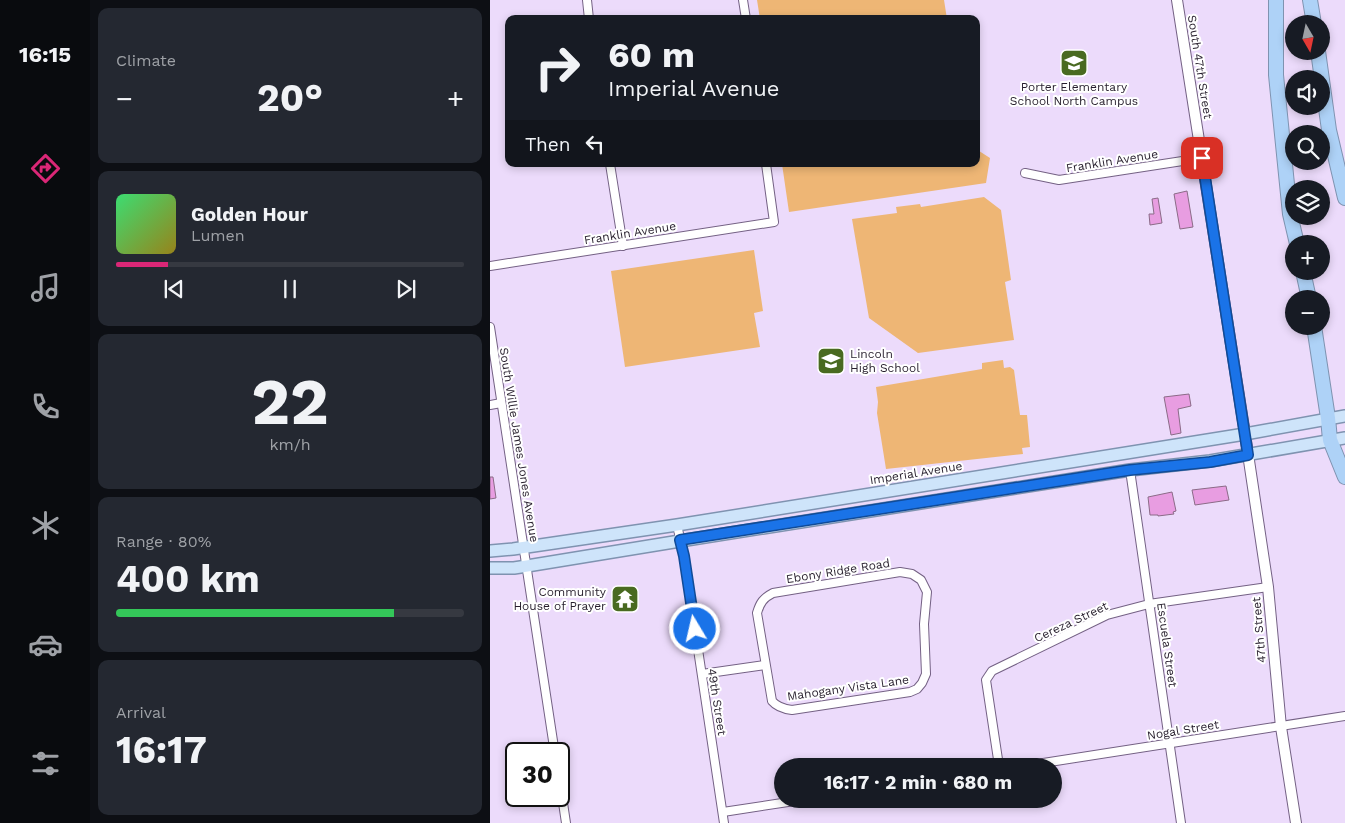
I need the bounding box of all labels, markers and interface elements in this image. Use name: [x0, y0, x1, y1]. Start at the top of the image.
street label: South 47th Street: [1185, 14, 1215, 120]
north arrow: [1285, 15, 1330, 60]
map controls: [1285, 15, 1330, 335]
text: 60 m: [608, 34, 695, 76]
icon: right: [525, 35, 590, 100]
text: 16:15: [19, 42, 71, 67]
school or university icon: Porter Elementary School North Campus: [1059, 48, 1089, 78]
text: Climate: [116, 51, 176, 70]
button: sound: [1285, 70, 1330, 115]
text: 20°: [257, 76, 323, 120]
text: Imperial Avenue: [608, 76, 780, 101]
place label: Porter Elementary School North Campus: [1010, 80, 1138, 108]
text: −: [116, 82, 133, 115]
text: +: [447, 82, 464, 115]
button: search: [1285, 125, 1330, 170]
icon: left: [581, 130, 609, 158]
text: Then: [525, 133, 571, 156]
pin: [1181, 137, 1223, 179]
icon: arrive: [1188, 144, 1216, 172]
street label: Franklin Avenue: [1065, 147, 1159, 175]
icon: directions: [28, 151, 63, 186]
button: layers: [1285, 180, 1330, 225]
text: Golden Hour: [191, 203, 308, 226]
street label: Franklin Avenue: [583, 219, 677, 247]
text: Lumen: [191, 226, 245, 245]
button: +: [1285, 235, 1330, 280]
icon: music: [28, 270, 63, 305]
icon: previous: [160, 275, 188, 303]
icon: pause: [276, 275, 304, 303]
icon: next: [392, 275, 420, 303]
button: −: [1285, 290, 1330, 335]
school or university icon: Lincoln High School: [816, 346, 846, 376]
street label: South Willie James Jones Avenue: [497, 347, 541, 543]
place label: Lincoln High School: [850, 347, 920, 375]
text: 22: [251, 364, 329, 440]
icon: phone: [28, 389, 63, 424]
text: km/h: [269, 435, 311, 454]
street label: Imperial Avenue: [869, 459, 963, 487]
icon: climate: [28, 508, 63, 543]
text: Range · 80%: [116, 532, 211, 551]
street label: Ebony Ridge Road: [785, 556, 891, 586]
text: 400 km: [116, 557, 260, 601]
temple icon: Community House of Prayer: [610, 584, 640, 614]
place label: Community House of Prayer: [513, 585, 607, 613]
street label: 47th Street: [1249, 596, 1269, 664]
street label: Cereza Street: [1032, 599, 1110, 645]
position arrow: [668, 602, 720, 654]
street label: Escuela Street: [1154, 602, 1180, 688]
icon: car: [28, 627, 63, 662]
street label: 49th Street: [705, 668, 729, 736]
street label: Mahogany Vista Lane: [786, 673, 910, 703]
text: Arrival: [116, 703, 166, 722]
street label: Nogal Street: [1146, 717, 1220, 743]
text: 16:17: [116, 728, 207, 772]
speed limit sign: 30: [505, 742, 570, 807]
icon: filters: [28, 746, 63, 781]
text: 16:17 · 2 min · 680 m: [824, 771, 1012, 794]

